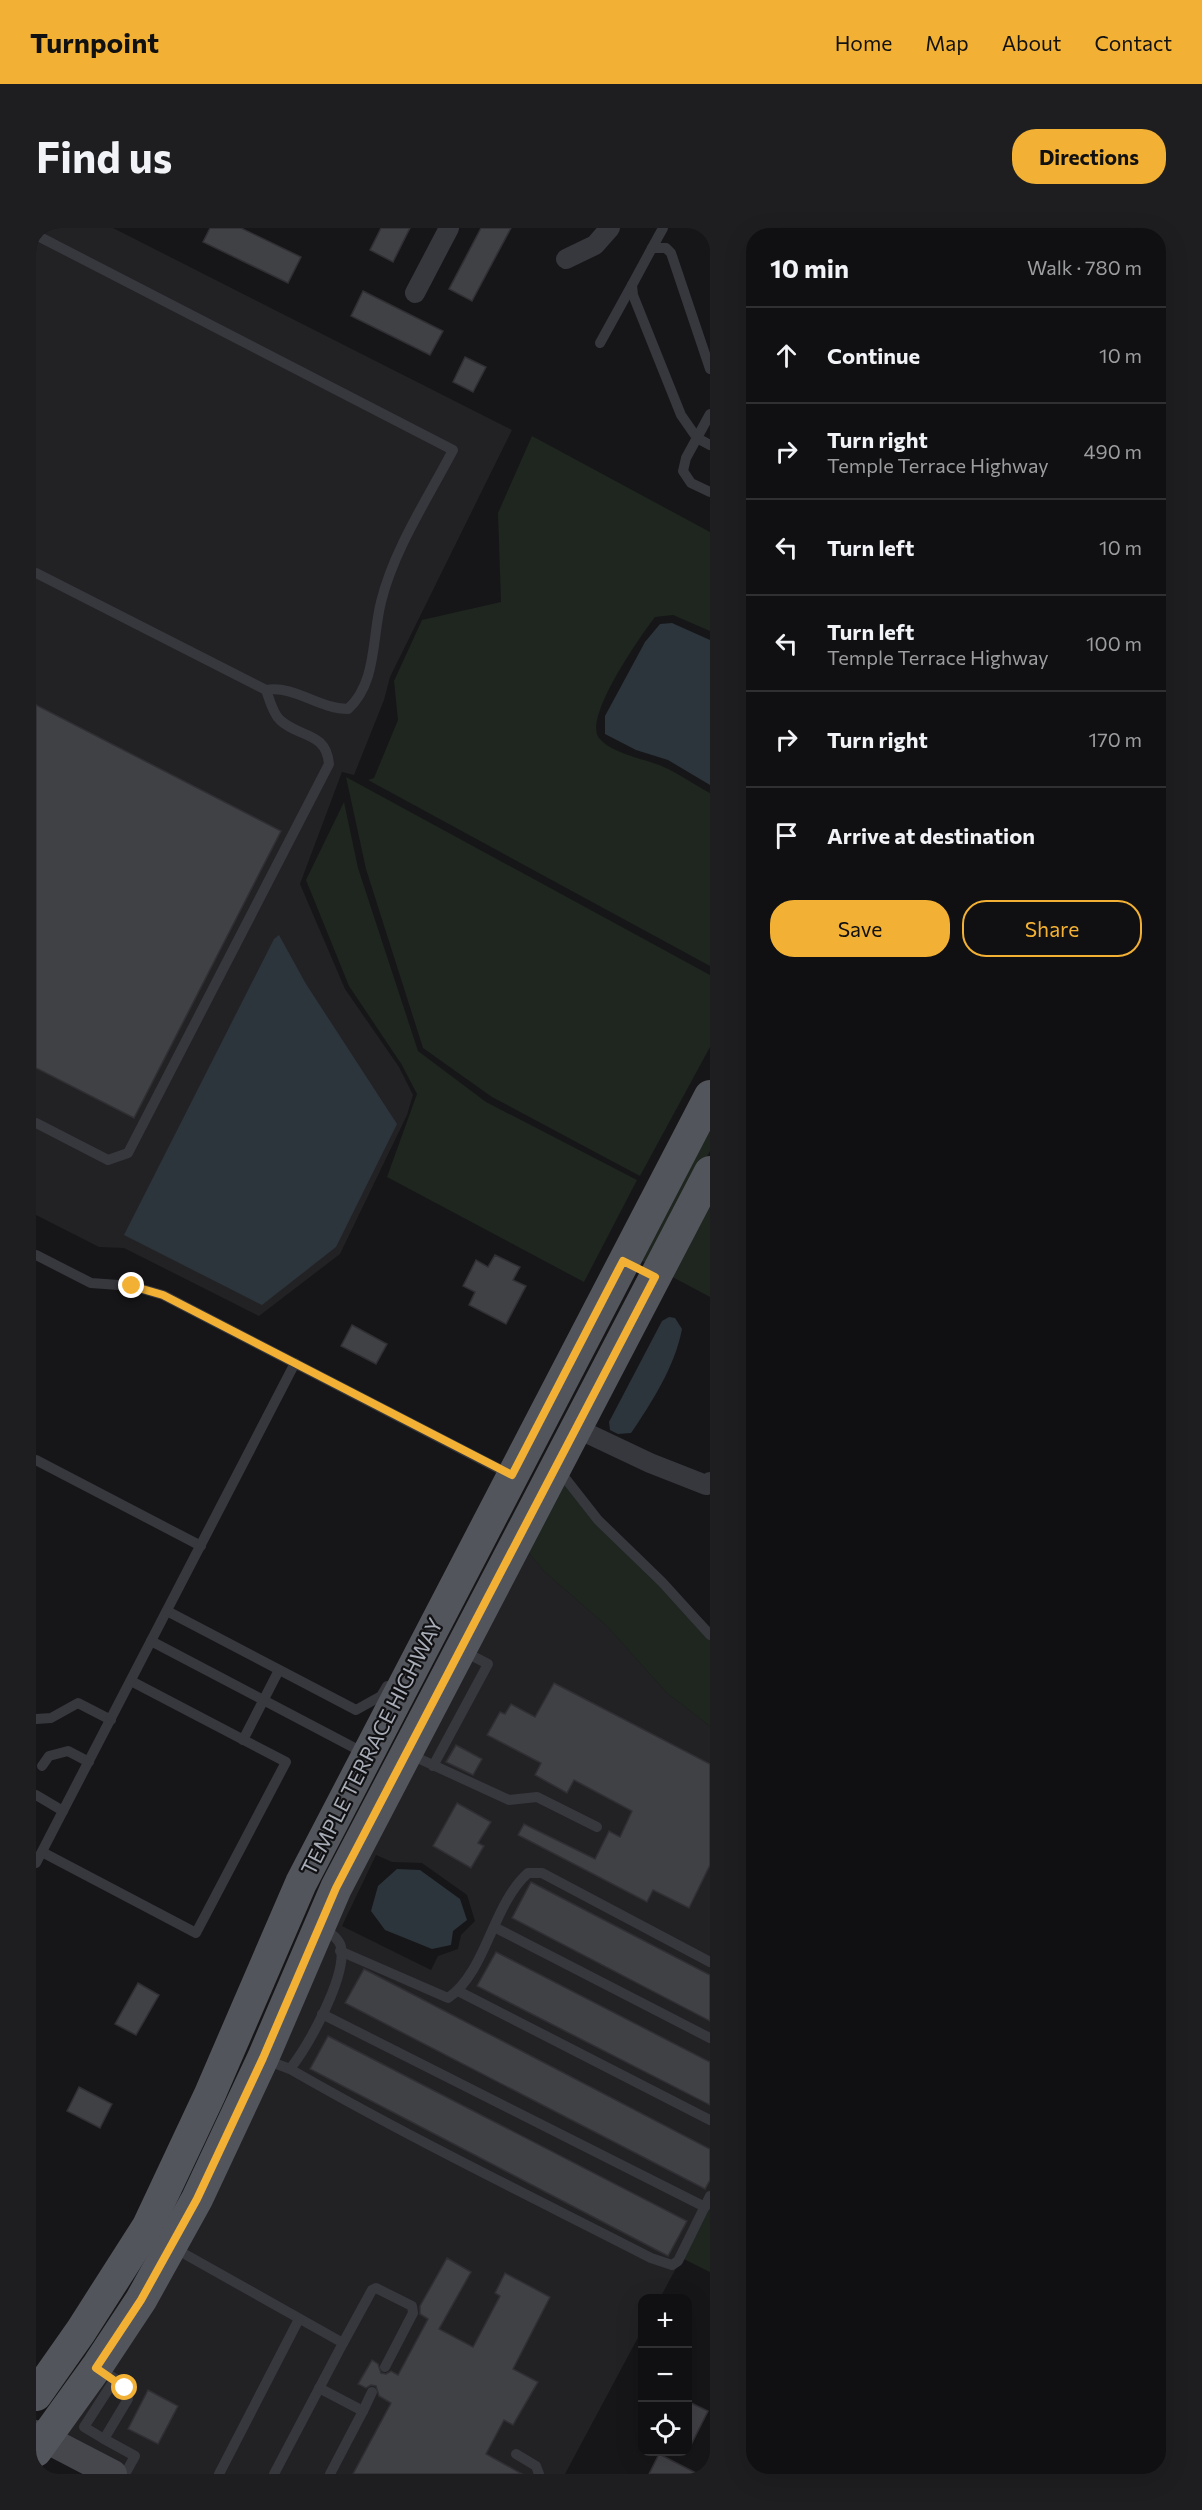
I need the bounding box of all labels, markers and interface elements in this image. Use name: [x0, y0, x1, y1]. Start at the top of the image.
text: Turnpoint: [30, 25, 159, 59]
text: Home: [835, 30, 892, 55]
text: Map: [925, 30, 969, 55]
text: About: [1002, 30, 1061, 55]
text: Contact: [1094, 30, 1172, 55]
button: Directions: [1012, 129, 1166, 184]
text: Find us: [36, 130, 172, 182]
text: 10 min: [770, 252, 849, 283]
text: Walk · 780 m: [1027, 255, 1142, 279]
icon: ahead: [770, 339, 803, 372]
text: Continue: [827, 342, 920, 369]
text: 10 m: [1099, 343, 1142, 367]
text: Turn right: [827, 426, 928, 453]
icon: right: [770, 435, 803, 468]
text: 490 m: [1084, 439, 1142, 463]
text: Temple Terrace Highway: [827, 453, 1049, 477]
icon: left: [770, 531, 803, 564]
text: Turn left: [827, 534, 914, 561]
text: 10 m: [1099, 535, 1142, 559]
text: Turn left: [827, 618, 914, 645]
icon: left: [770, 627, 803, 660]
text: 100 m: [1086, 631, 1142, 655]
text: Temple Terrace Highway: [827, 645, 1049, 669]
icon: right: [770, 723, 803, 756]
text: Turn right: [827, 726, 928, 753]
text: 170 m: [1089, 727, 1142, 751]
icon: arrive: [770, 819, 803, 852]
text: Arrive at destination: [827, 822, 1035, 849]
button: Save: [770, 900, 950, 957]
button: Share: [962, 900, 1142, 957]
route end: [118, 1272, 144, 1298]
street label: TEMPLE TERRACE HIGHWAY: [295, 1613, 447, 1879]
map controls: [638, 2294, 692, 2456]
button: +: [638, 2294, 692, 2348]
button: −: [638, 2348, 692, 2402]
route start: [111, 2374, 137, 2400]
button: locate: [638, 2402, 692, 2456]

